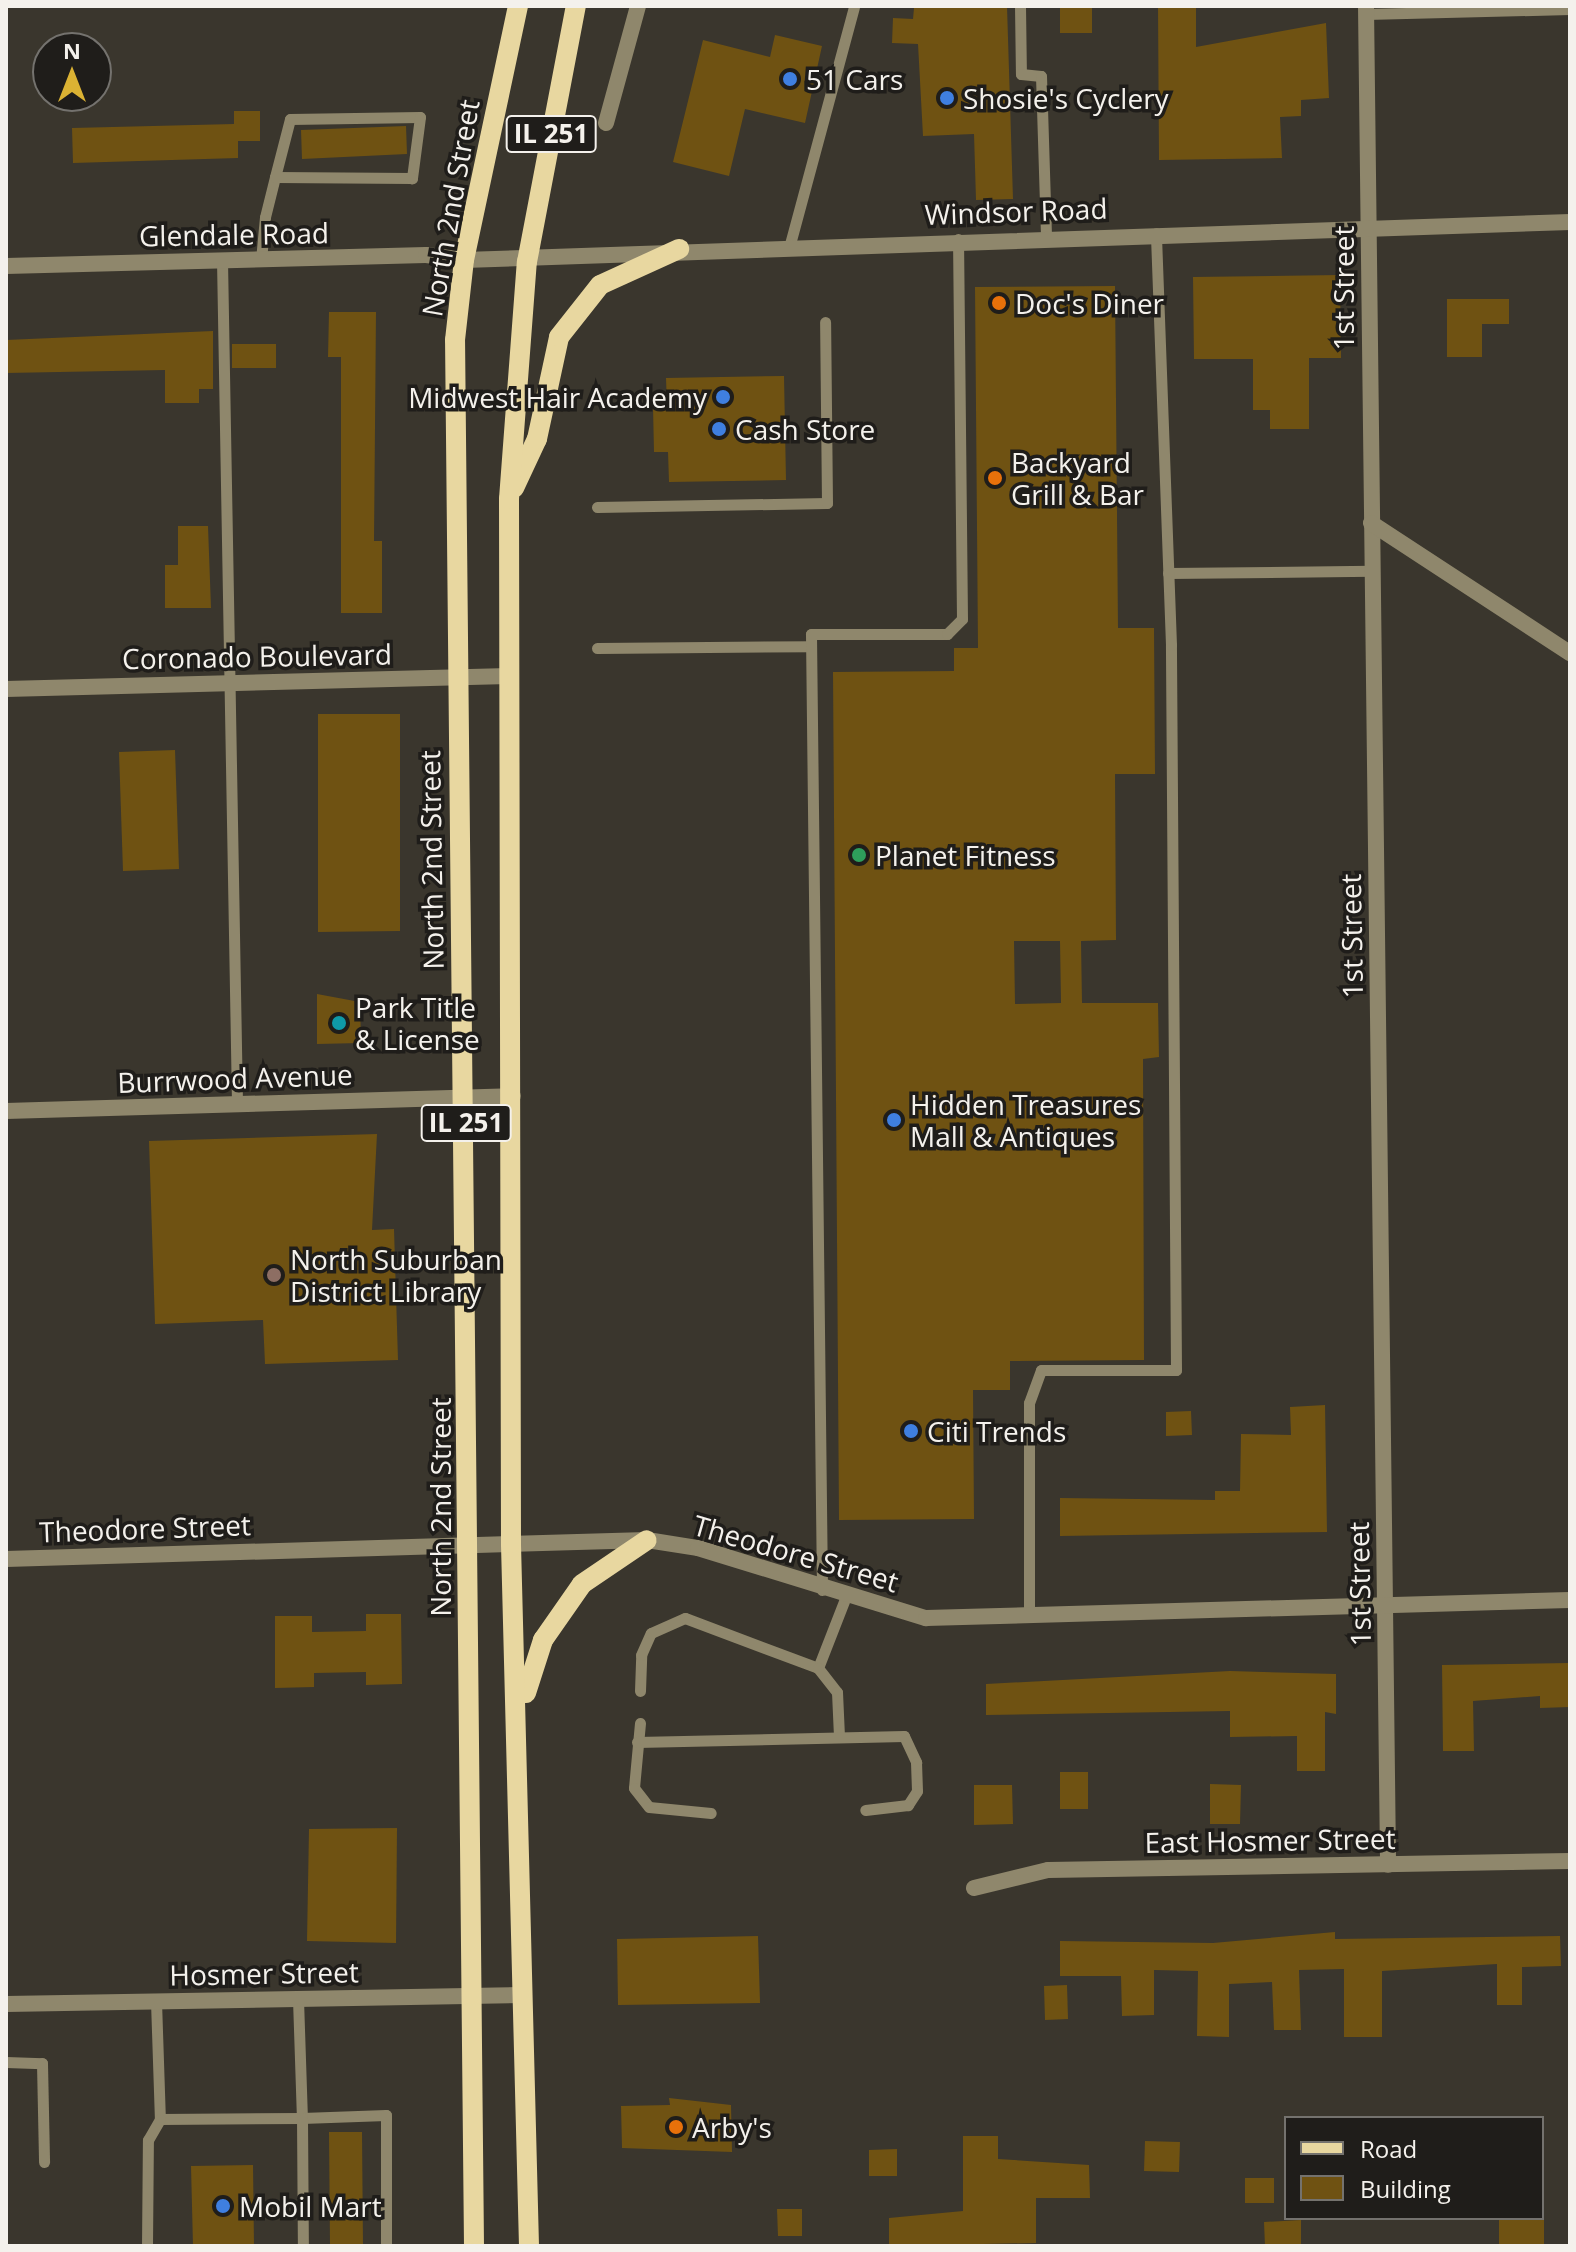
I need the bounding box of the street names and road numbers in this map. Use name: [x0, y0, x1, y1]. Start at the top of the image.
street label: North 2nd Street: [414, 97, 486, 319]
road number: IL 251: [505, 112, 597, 156]
street label: Windsor Road: [924, 191, 1108, 231]
street label: Glendale Road: [139, 216, 329, 252]
street label: 1st Street: [1326, 226, 1360, 350]
street label: Coronado Boulevard: [122, 637, 392, 675]
street label: North 2nd Street: [412, 750, 450, 970]
street label: 1st Street: [1333, 873, 1369, 999]
street label: Burrwood Avenue: [117, 1057, 353, 1099]
road number: IL 251: [420, 1101, 512, 1145]
street label: North 2nd Street: [423, 1397, 457, 1617]
street label: Theodore Street: [39, 1508, 251, 1548]
street label: Theodore Street: [690, 1508, 902, 1598]
street label: 1st Street: [1341, 1521, 1377, 1647]
street label: East Hosmer Street: [1144, 1821, 1396, 1859]
street label: Hosmer Street: [169, 1955, 359, 1991]

